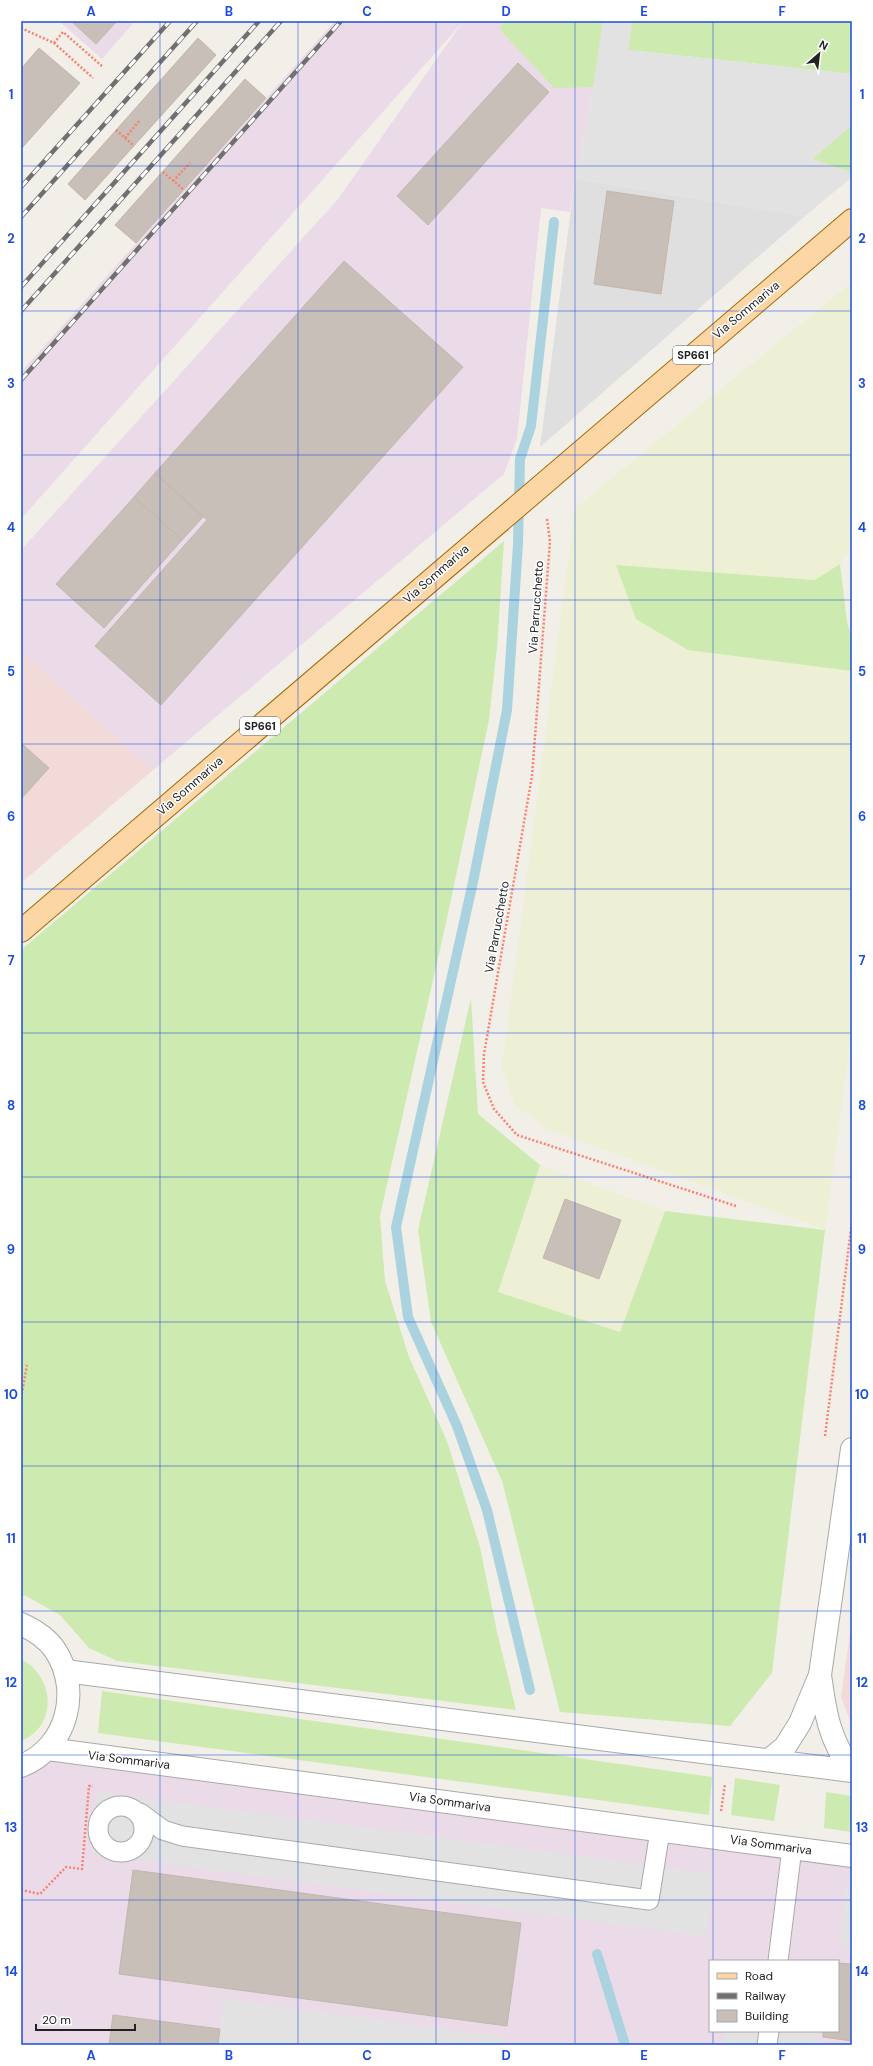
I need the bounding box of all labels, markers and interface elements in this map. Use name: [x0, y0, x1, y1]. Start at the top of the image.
text: A: [86, 3, 96, 20]
text: B: [225, 3, 233, 20]
text: C: [362, 3, 372, 20]
text: D: [501, 3, 511, 20]
text: E: [640, 3, 648, 20]
text: F: [778, 3, 786, 20]
north arrow: [799, 34, 839, 74]
text: N: [817, 37, 831, 53]
text: 1: [9, 86, 13, 103]
text: 1: [860, 86, 864, 103]
text: 2: [7, 230, 15, 247]
text: 2: [858, 230, 866, 247]
street label: Via Sommariva: [709, 277, 783, 343]
road number: SP661: [673, 346, 713, 364]
text: 3: [7, 375, 15, 392]
text: 3: [858, 375, 866, 392]
text: 4: [7, 519, 15, 536]
text: 4: [858, 519, 866, 536]
street label: Via Sommariva: [400, 541, 472, 607]
street label: Via Parrucchetto: [525, 560, 547, 654]
text: 5: [7, 663, 15, 680]
text: 5: [858, 663, 866, 680]
road number: SP661: [240, 717, 280, 735]
street label: Via Sommariva: [154, 753, 226, 819]
text: 6: [7, 808, 15, 825]
text: 6: [858, 808, 866, 825]
street label: Via Parrucchetto: [481, 880, 513, 974]
text: 7: [8, 952, 15, 969]
text: 7: [859, 952, 866, 969]
text: 8: [7, 1097, 15, 1114]
text: 8: [858, 1097, 866, 1114]
text: 9: [7, 1241, 15, 1258]
text: 9: [858, 1241, 866, 1258]
text: 10: [4, 1386, 18, 1403]
text: 10: [855, 1386, 869, 1403]
text: 11: [6, 1530, 16, 1547]
text: 11: [857, 1530, 867, 1547]
text: 12: [5, 1674, 17, 1691]
text: 12: [856, 1674, 868, 1691]
street label: Via Sommariva: [87, 1747, 171, 1773]
street label: Via Sommariva: [408, 1788, 492, 1816]
text: 13: [5, 1819, 17, 1836]
text: 13: [856, 1819, 868, 1836]
street label: Via Sommariva: [729, 1831, 813, 1859]
legend: [709, 1960, 839, 2032]
text: 14: [4, 1963, 18, 1980]
text: 14: [855, 1963, 869, 1980]
text: Road: [745, 1968, 773, 1984]
text: Railway: [745, 1988, 786, 2004]
scale bar: [36, 2006, 135, 2032]
text: Building: [745, 2008, 789, 2024]
text: 20 m: [42, 2012, 71, 2028]
text: A: [86, 2047, 96, 2064]
text: B: [225, 2047, 233, 2064]
text: C: [362, 2047, 372, 2064]
text: D: [501, 2047, 511, 2064]
text: E: [640, 2047, 648, 2064]
text: F: [778, 2047, 786, 2064]

